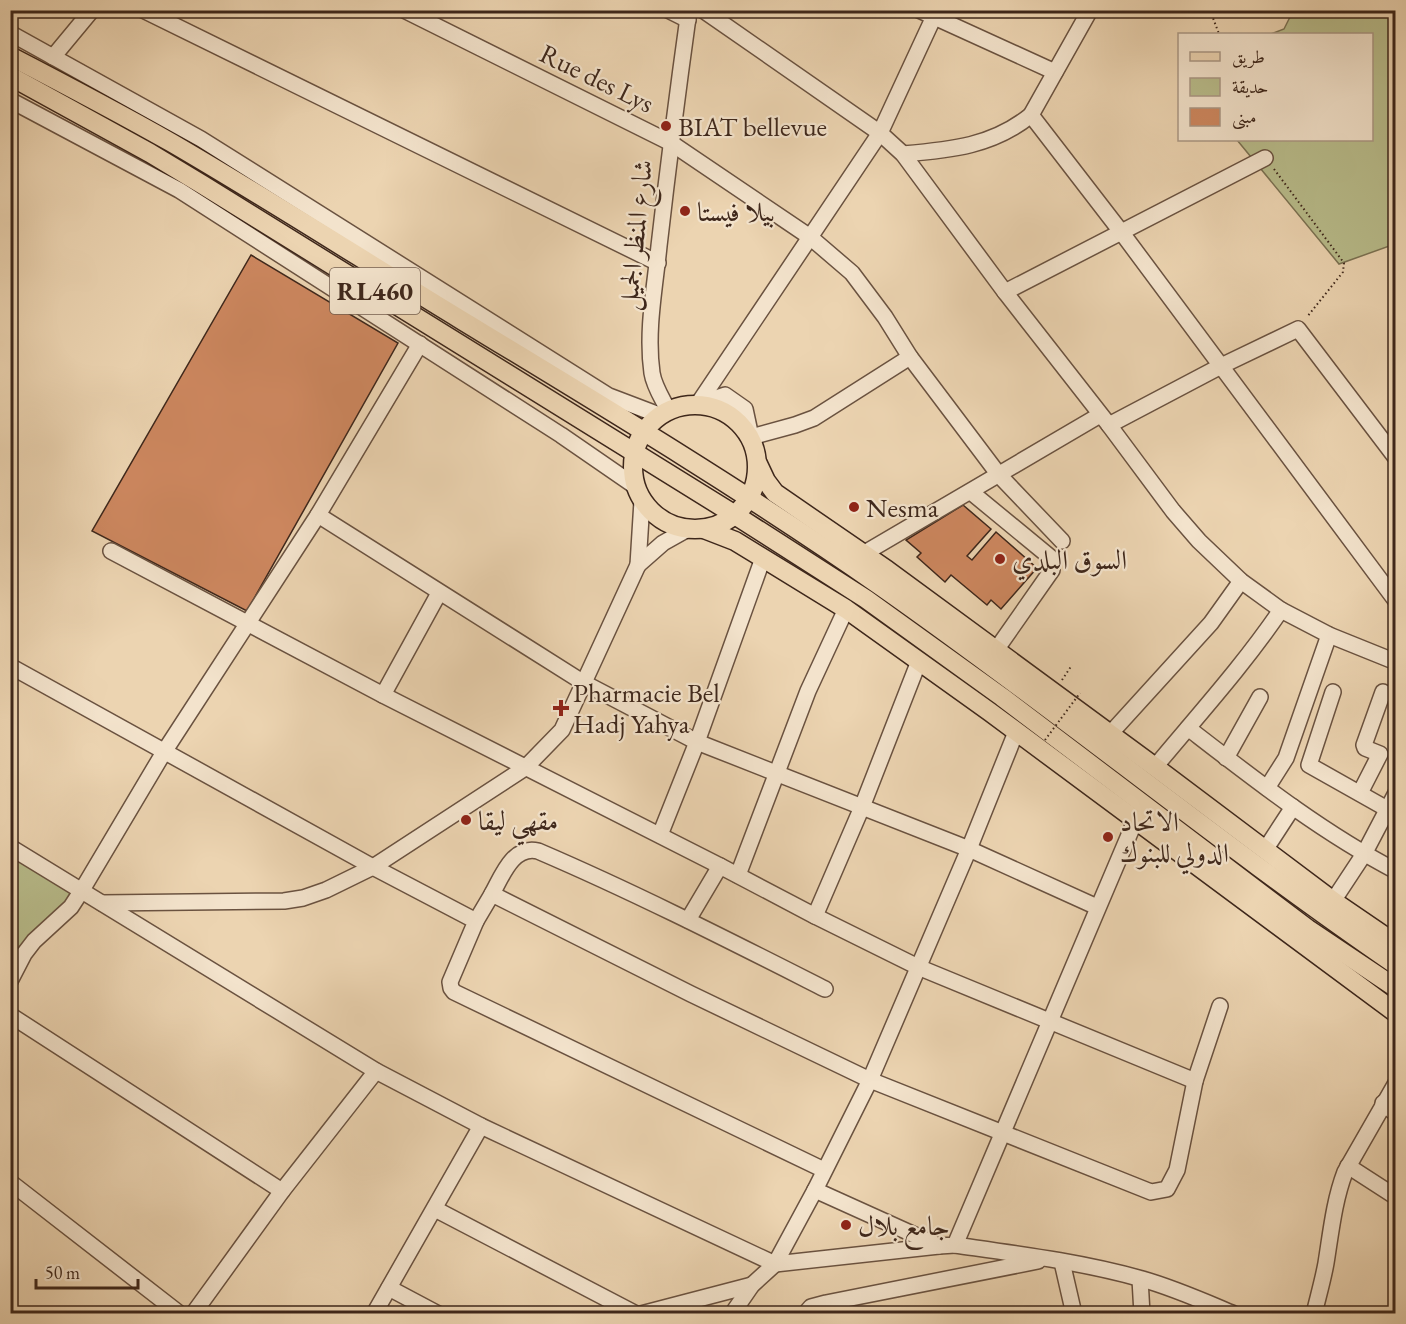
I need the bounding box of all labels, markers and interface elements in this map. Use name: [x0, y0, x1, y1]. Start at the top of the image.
legend: [1178, 33, 1373, 141]
street label: Rue des Lys: [534, 35, 660, 121]
text: طريق: [1232, 45, 1265, 69]
text: حديقة: [1232, 75, 1268, 98]
text: مبنى: [1232, 105, 1257, 130]
place label: BIAT bellevue: [678, 109, 827, 144]
marker: BIAT bellevue: [659, 119, 673, 133]
street label: شارع المنظر الجميل: [610, 158, 665, 313]
place label: بيلا فيستا: [697, 194, 775, 229]
marker: بيلا فيستا: [678, 204, 692, 218]
road number: RL460: [330, 268, 420, 314]
place label: Nesma: [866, 490, 939, 525]
marker: Nesma: [847, 500, 861, 514]
place label: السوق البلدي: [1012, 542, 1127, 581]
marker: السوق البلدي: [993, 552, 1007, 566]
place label: Pharmacie Bel Hadj Yahya: [573, 675, 720, 741]
marker: Pharmacie Bel Hadj Yahya: [554, 701, 568, 715]
place label: مقهي ليقا: [478, 803, 558, 846]
place label: الاتحاد الدولي للبنوك: [1120, 804, 1229, 875]
marker: مقهي ليقا: [459, 813, 473, 827]
marker: الاتحاد الدولي للبنوك: [1101, 830, 1115, 844]
place label: جامع بلال: [858, 1208, 950, 1250]
marker: جامع بلال: [839, 1218, 853, 1232]
scale bar: [36, 1252, 138, 1290]
text: 50 m: [45, 1261, 80, 1284]

